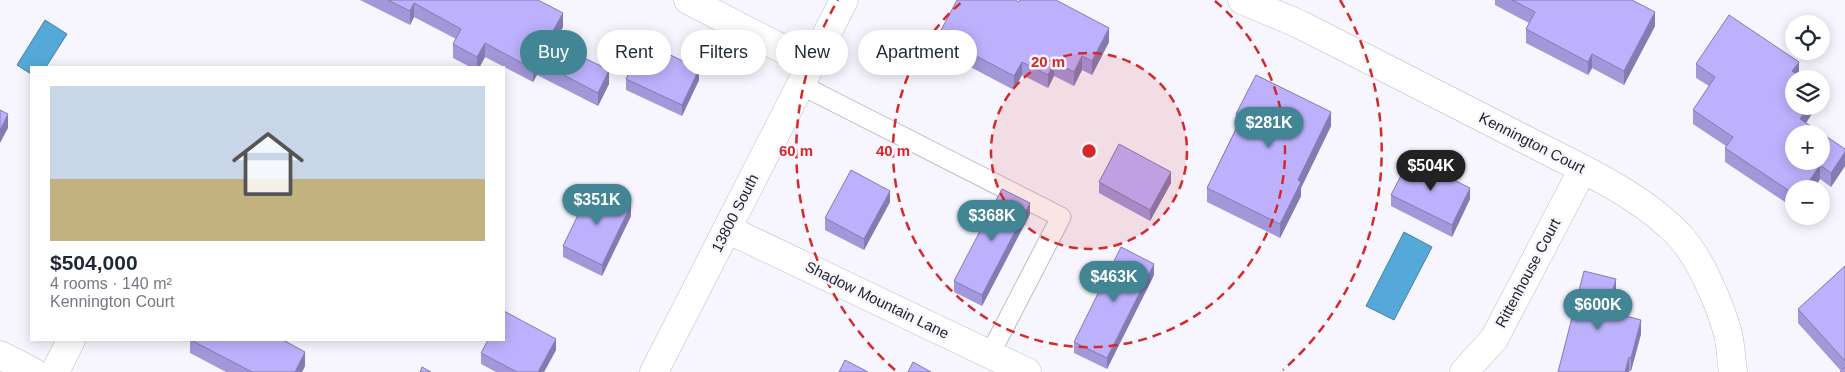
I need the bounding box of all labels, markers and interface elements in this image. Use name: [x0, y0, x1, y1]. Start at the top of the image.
map controls: [1785, 15, 1830, 225]
button: locate: [1785, 15, 1830, 60]
chip: Buy: [520, 30, 587, 75]
chip: Rent: [597, 30, 671, 75]
chip: Filters: [681, 30, 766, 75]
chip: New: [776, 30, 848, 75]
chip: Apartment: [858, 30, 977, 75]
text: 20 m: [1031, 53, 1065, 70]
button: layers: [1785, 70, 1830, 115]
pin: $281K: [1234, 106, 1304, 149]
street label: Kennington Court: [1476, 108, 1589, 177]
text: $281K: [1245, 114, 1293, 131]
icon: home: [223, 119, 313, 209]
button: +: [1785, 125, 1830, 170]
text: 60 m: [779, 142, 813, 159]
text: 40 m: [876, 142, 910, 159]
centre of rings: [1080, 142, 1098, 160]
pin: $504K: [1396, 150, 1466, 192]
text: $504K: [1407, 157, 1455, 174]
street label: 13800 South: [708, 171, 761, 255]
button: −: [1785, 180, 1830, 225]
pin: $351K: [562, 184, 632, 226]
text: $351K: [573, 191, 621, 208]
pin: $368K: [957, 200, 1027, 242]
text: $368K: [968, 207, 1016, 224]
street label: Rittenhouse Court: [1492, 215, 1564, 330]
text: $504,000: [50, 251, 138, 274]
street label: Shadow Mountain Lane: [803, 257, 952, 342]
pin: $463K: [1079, 260, 1149, 303]
text: $463K: [1090, 268, 1138, 285]
text: 4 rooms · 140 m²: [50, 275, 172, 292]
pin: $600K: [1563, 288, 1633, 331]
text: Kennington Court: [50, 293, 175, 310]
text: $600K: [1574, 296, 1622, 313]

